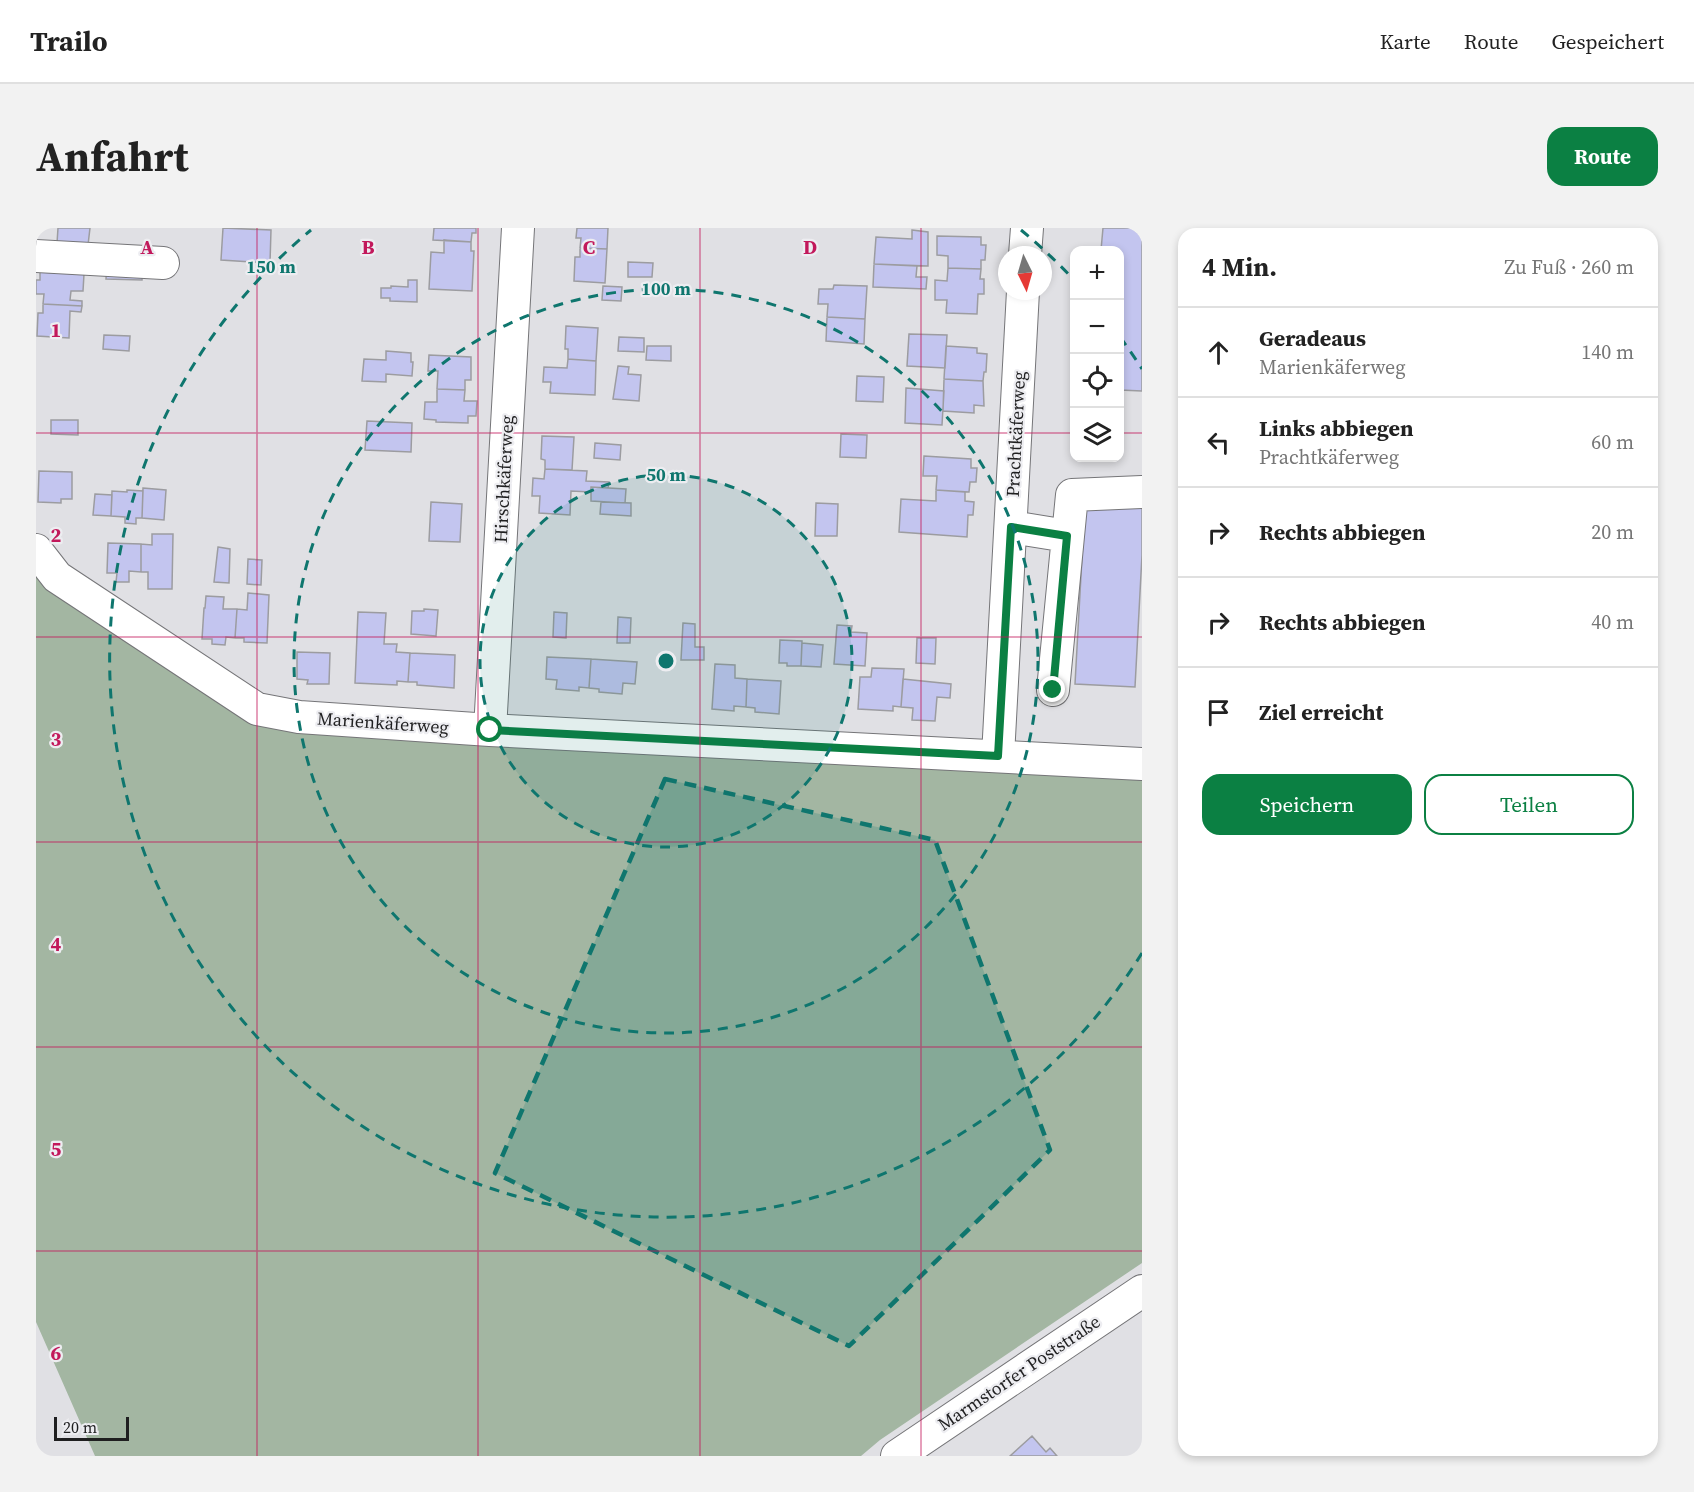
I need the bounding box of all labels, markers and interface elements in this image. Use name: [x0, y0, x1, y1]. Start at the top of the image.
text: Trailo: [30, 22, 108, 60]
text: Karte: [1380, 27, 1431, 56]
text: Route: [1464, 27, 1518, 56]
text: Gespeichert: [1551, 27, 1664, 56]
text: Anfahrt: [36, 127, 188, 185]
button: Route: [1547, 127, 1658, 186]
text: A: [140, 233, 154, 261]
text: B: [361, 233, 375, 261]
text: C: [583, 233, 595, 261]
text: D: [803, 233, 817, 261]
north arrow: [998, 246, 1052, 300]
map controls: [1070, 246, 1124, 462]
button: +: [1070, 246, 1124, 300]
text: 4 Min.: [1202, 249, 1277, 285]
text: Zu Fuß · 260 m: [1504, 253, 1634, 281]
text: 150 m: [246, 254, 296, 279]
text: 100 m: [641, 276, 691, 301]
button: −: [1070, 300, 1124, 354]
text: 1: [51, 316, 61, 344]
text: Geradeaus: [1259, 323, 1366, 353]
icon: ahead: [1202, 336, 1235, 369]
text: 140 m: [1581, 338, 1634, 366]
text: Marienkäferweg: [1259, 353, 1406, 381]
button: locate: [1070, 354, 1124, 408]
street label: Prachtkäferweg: [1000, 370, 1031, 498]
button: layers: [1070, 408, 1124, 462]
text: Links abbiegen: [1259, 413, 1414, 443]
street label: Hirschkäferweg: [488, 414, 519, 544]
icon: left: [1202, 426, 1235, 459]
text: 60 m: [1591, 428, 1634, 456]
text: Prachtkäferweg: [1259, 443, 1399, 471]
text: 50 m: [646, 462, 686, 487]
icon: right: [1202, 516, 1235, 549]
text: Rechts abbiegen: [1259, 517, 1426, 547]
text: 20 m: [1591, 518, 1634, 546]
text: 2: [51, 521, 62, 549]
icon: right: [1202, 606, 1235, 639]
text: Rechts abbiegen: [1259, 607, 1426, 637]
text: 40 m: [1591, 608, 1634, 636]
centre of rings: [656, 651, 676, 671]
route end: [1039, 676, 1065, 702]
icon: arrive: [1202, 696, 1235, 729]
text: Ziel erreicht: [1259, 697, 1383, 727]
street label: Marienkäferweg: [316, 705, 450, 740]
route start: [476, 716, 502, 742]
text: 3: [51, 725, 62, 753]
button: Speichern: [1202, 774, 1412, 835]
button: Teilen: [1424, 774, 1634, 835]
text: 4: [51, 930, 62, 958]
text: 5: [51, 1135, 62, 1163]
street label: Marmstorfer Poststraße: [933, 1309, 1105, 1436]
text: 6: [51, 1339, 62, 1367]
scale bar: [54, 1414, 129, 1442]
text: 20 m: [63, 1416, 97, 1438]

